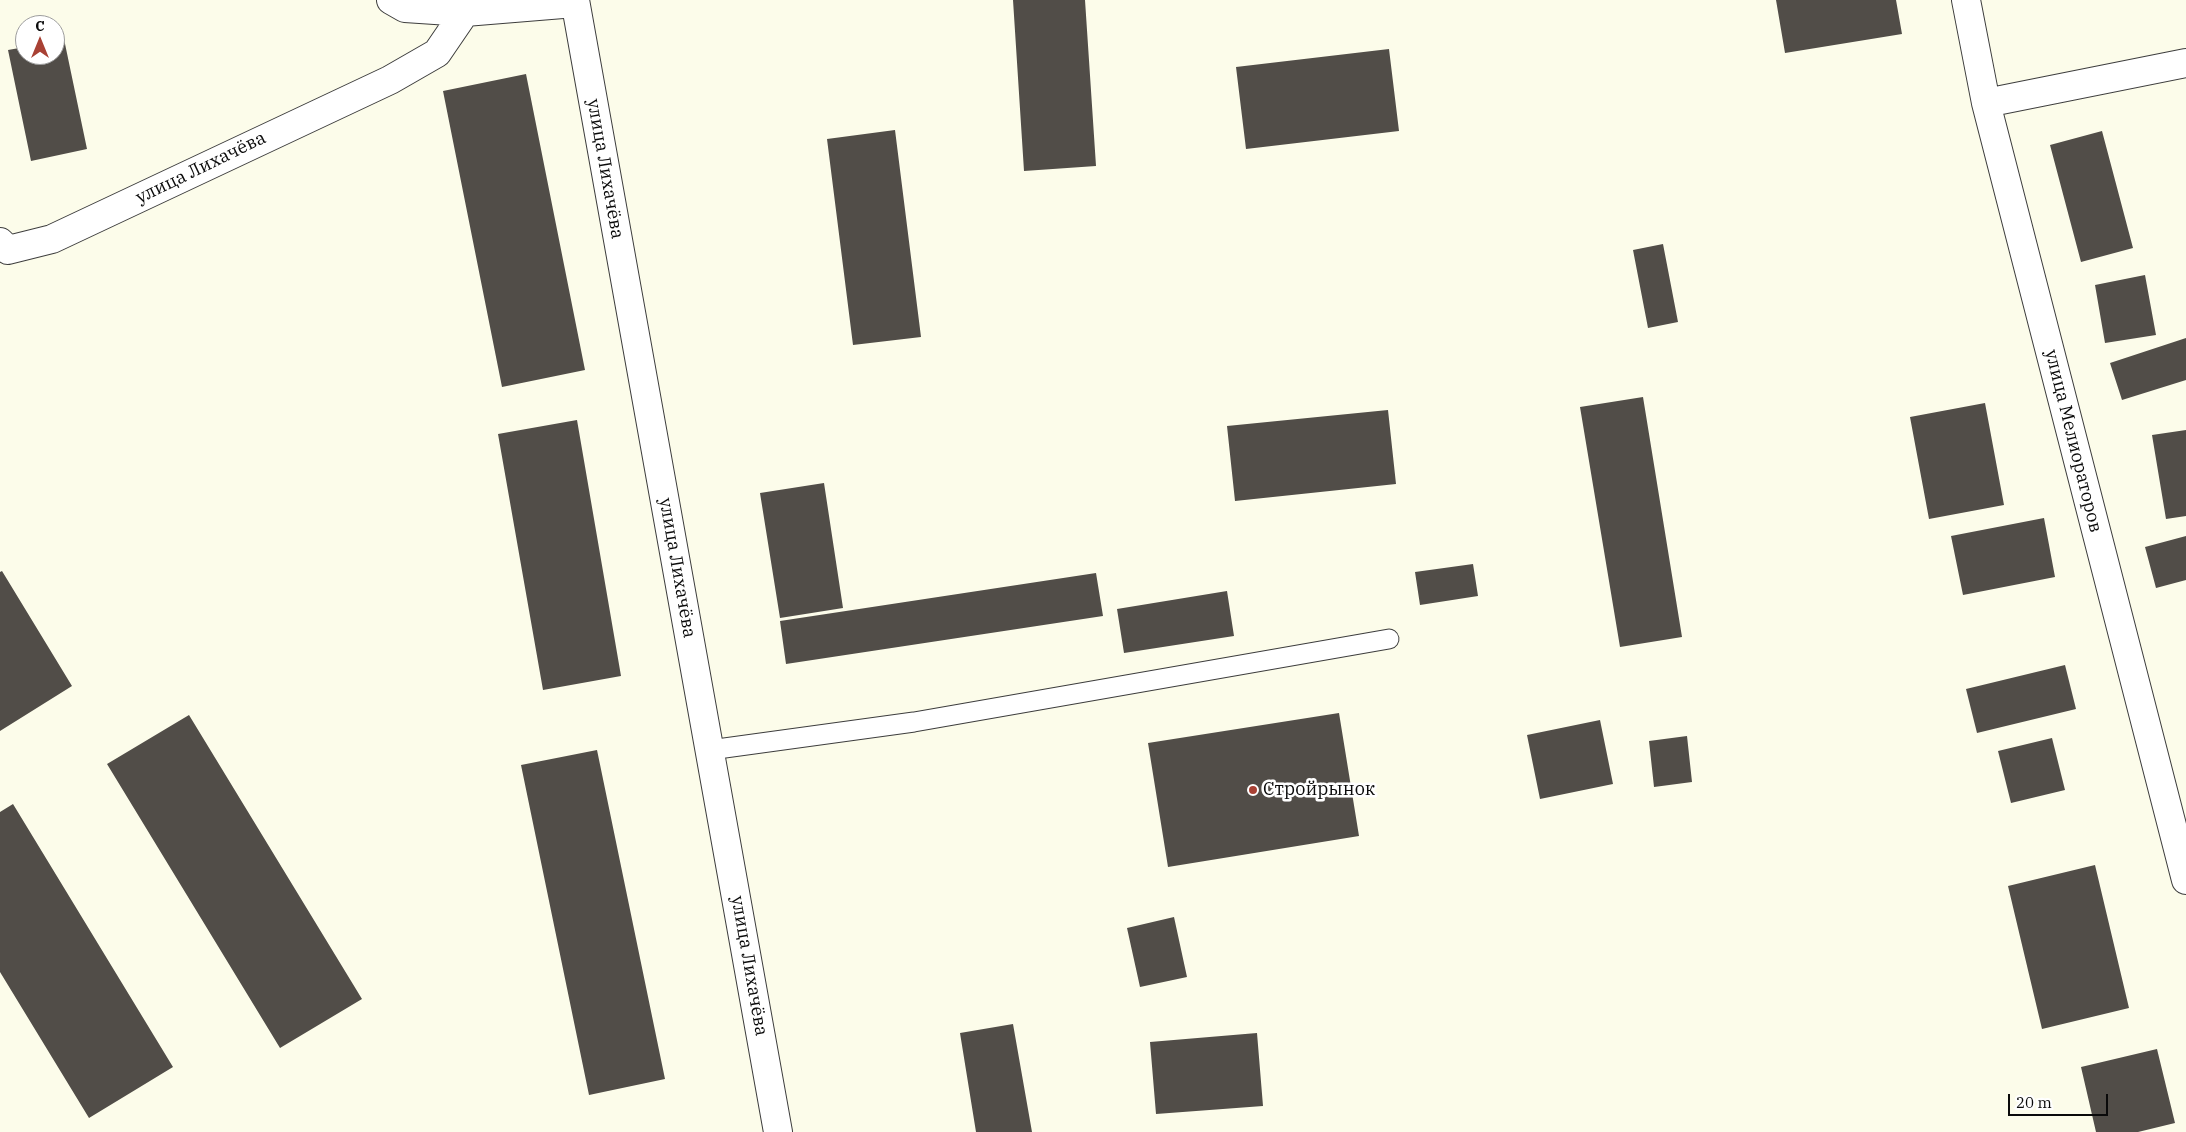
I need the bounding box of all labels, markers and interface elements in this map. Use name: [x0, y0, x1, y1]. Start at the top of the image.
north arrow: [15, 15, 65, 65]
text: С: [35, 17, 45, 35]
street label: улица Лихачёва: [582, 97, 628, 241]
street label: улица Лихачёва: [133, 127, 269, 209]
street label: улица Мелиораторов: [2040, 347, 2106, 535]
street label: улица Лихачёва: [654, 496, 700, 640]
place label: Стройрынок: [1263, 779, 1375, 801]
marker: Стройрынок: [1247, 784, 1259, 796]
street label: улица Лихачёва: [726, 894, 772, 1038]
scale bar: [2011, 1084, 2111, 1116]
text: 20 m: [2016, 1093, 2052, 1112]

